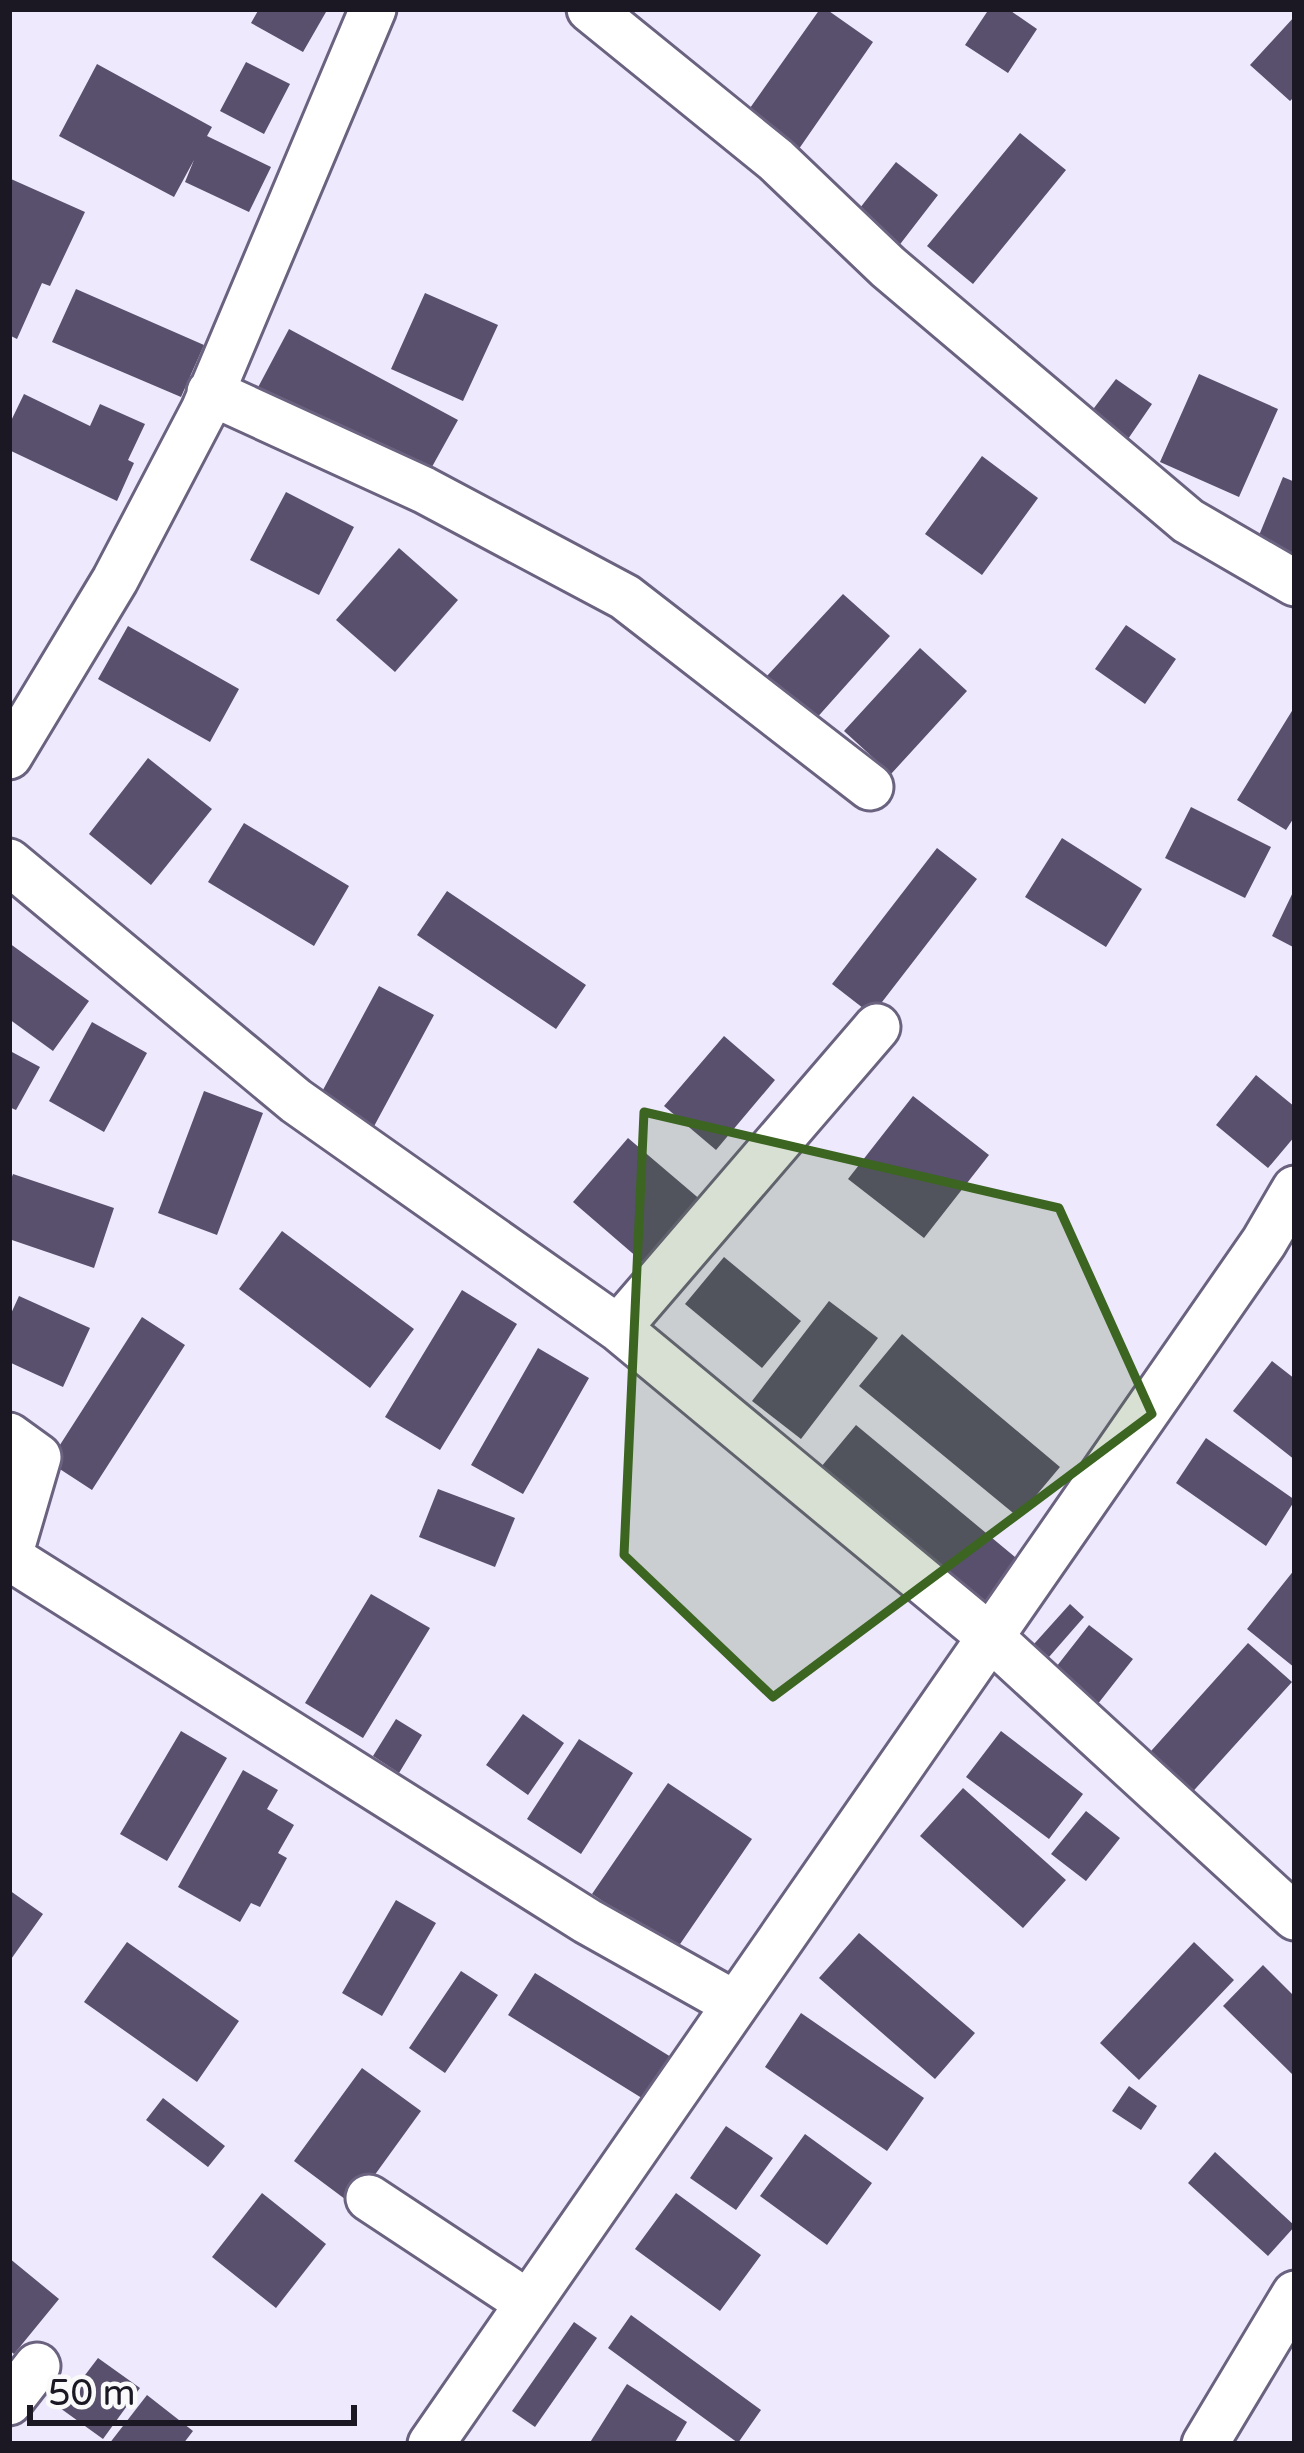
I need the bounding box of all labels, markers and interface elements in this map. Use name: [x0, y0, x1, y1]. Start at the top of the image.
scale bar: [30, 2351, 354, 2425]
text: 50 m: [48, 2372, 136, 2415]

